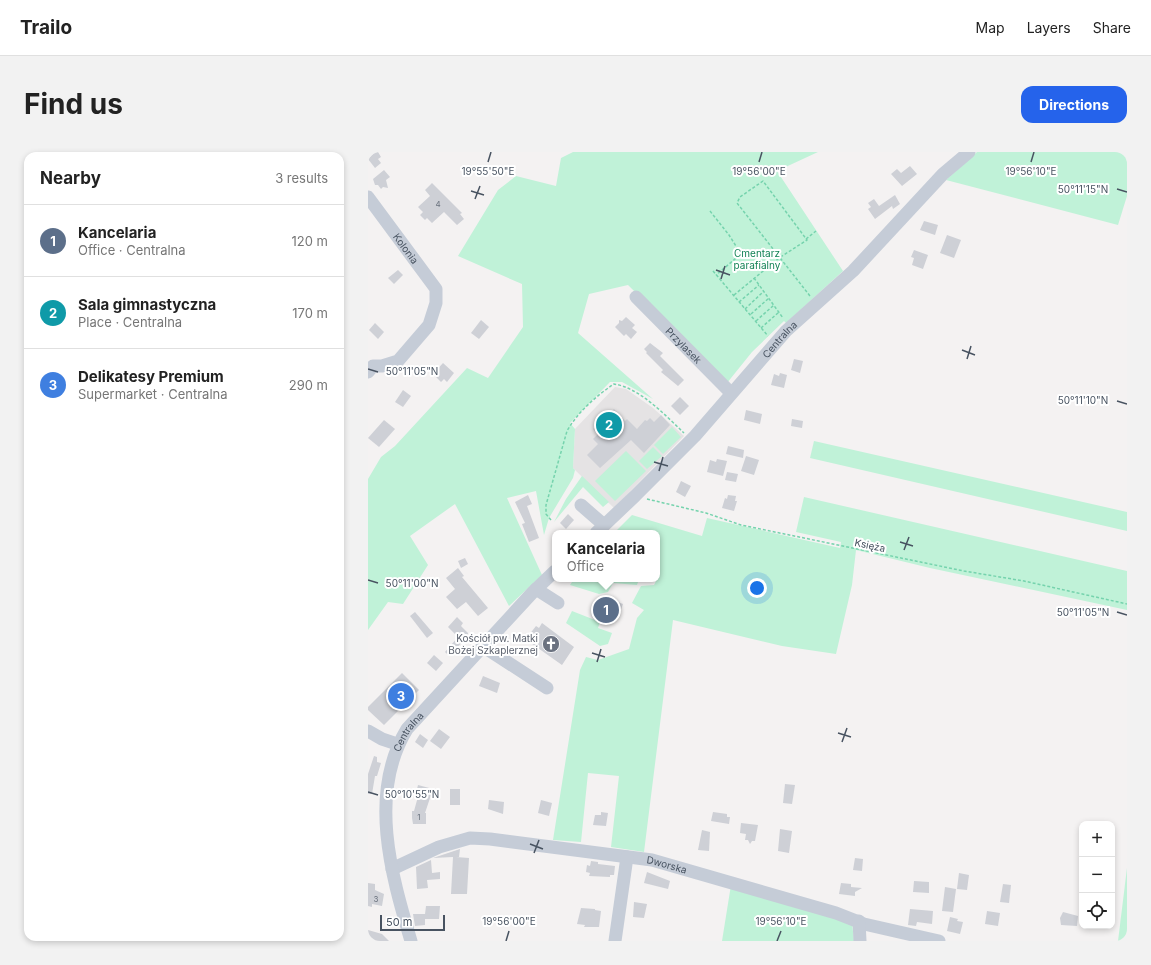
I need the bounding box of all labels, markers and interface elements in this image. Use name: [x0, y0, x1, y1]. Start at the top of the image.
text: Trailo: [20, 16, 72, 39]
text: Map: [976, 19, 1005, 36]
text: Layers: [1027, 19, 1071, 36]
text: Share: [1093, 19, 1131, 36]
button: Directions: [1021, 86, 1127, 123]
text: Find us: [24, 87, 123, 121]
text: 19°55'50"E: [461, 165, 515, 177]
text: 19°56'00"E: [732, 165, 786, 177]
text: 19°56'10"E: [1005, 165, 1057, 177]
text: Nearby: [40, 168, 101, 188]
text: 3 results: [275, 170, 328, 186]
text: 50°11'15"N: [1058, 183, 1108, 195]
house number: 4: [435, 199, 441, 209]
text: Kancelaria: [78, 223, 156, 242]
street label: Kolonia: [391, 231, 421, 266]
text: 1: [50, 233, 56, 249]
text: 120 m: [292, 233, 328, 249]
text: Office · Centralna: [78, 242, 186, 258]
park label: Cmentarz parafialny: [734, 247, 781, 271]
text: Sala gimnastyczna: [78, 295, 216, 314]
text: 2: [49, 305, 57, 321]
text: 170 m: [292, 305, 328, 321]
text: Place · Centralna: [78, 314, 182, 330]
street label: Centralna: [760, 318, 799, 360]
street label: Przylasek: [663, 325, 705, 366]
text: 50°11'05"N: [386, 365, 438, 377]
text: Delikatesy Premium: [78, 367, 224, 386]
text: 3: [49, 377, 57, 393]
text: 290 m: [289, 377, 328, 393]
text: Supermarket · Centralna: [78, 386, 228, 402]
text: 50°11'10"N: [1058, 394, 1108, 406]
pin: 2: [596, 410, 622, 440]
popup: [552, 530, 660, 582]
street label: Księża: [853, 536, 887, 554]
text: Kancelaria: [567, 539, 645, 558]
text: Office: [567, 558, 604, 574]
text: 50°11'00"N: [386, 577, 438, 589]
your location: [747, 578, 767, 598]
pin: 1: [593, 595, 619, 625]
text: 50°11'05"N: [1057, 606, 1109, 618]
place label: Kościół pw. Matki Bożej Szkaplerznej: [448, 632, 538, 656]
church icon: Kościół pw. Matki Bożej Szkaplerznej: [541, 634, 561, 654]
pin: 3: [388, 681, 414, 711]
street label: Centralna: [391, 709, 426, 753]
text: 50°10'55"N: [385, 788, 439, 800]
house number: 1: [417, 812, 421, 822]
map controls: [1079, 821, 1115, 929]
button: +: [1079, 821, 1115, 857]
street label: Dworska: [646, 853, 688, 876]
button: −: [1079, 857, 1115, 893]
button: locate: [1079, 893, 1115, 929]
house number: 3: [374, 894, 379, 904]
scale bar: [380, 913, 445, 932]
text: 50 m: [386, 915, 412, 929]
text: 19°56'00"E: [482, 915, 536, 927]
text: 19°56'10"E: [755, 915, 807, 927]

